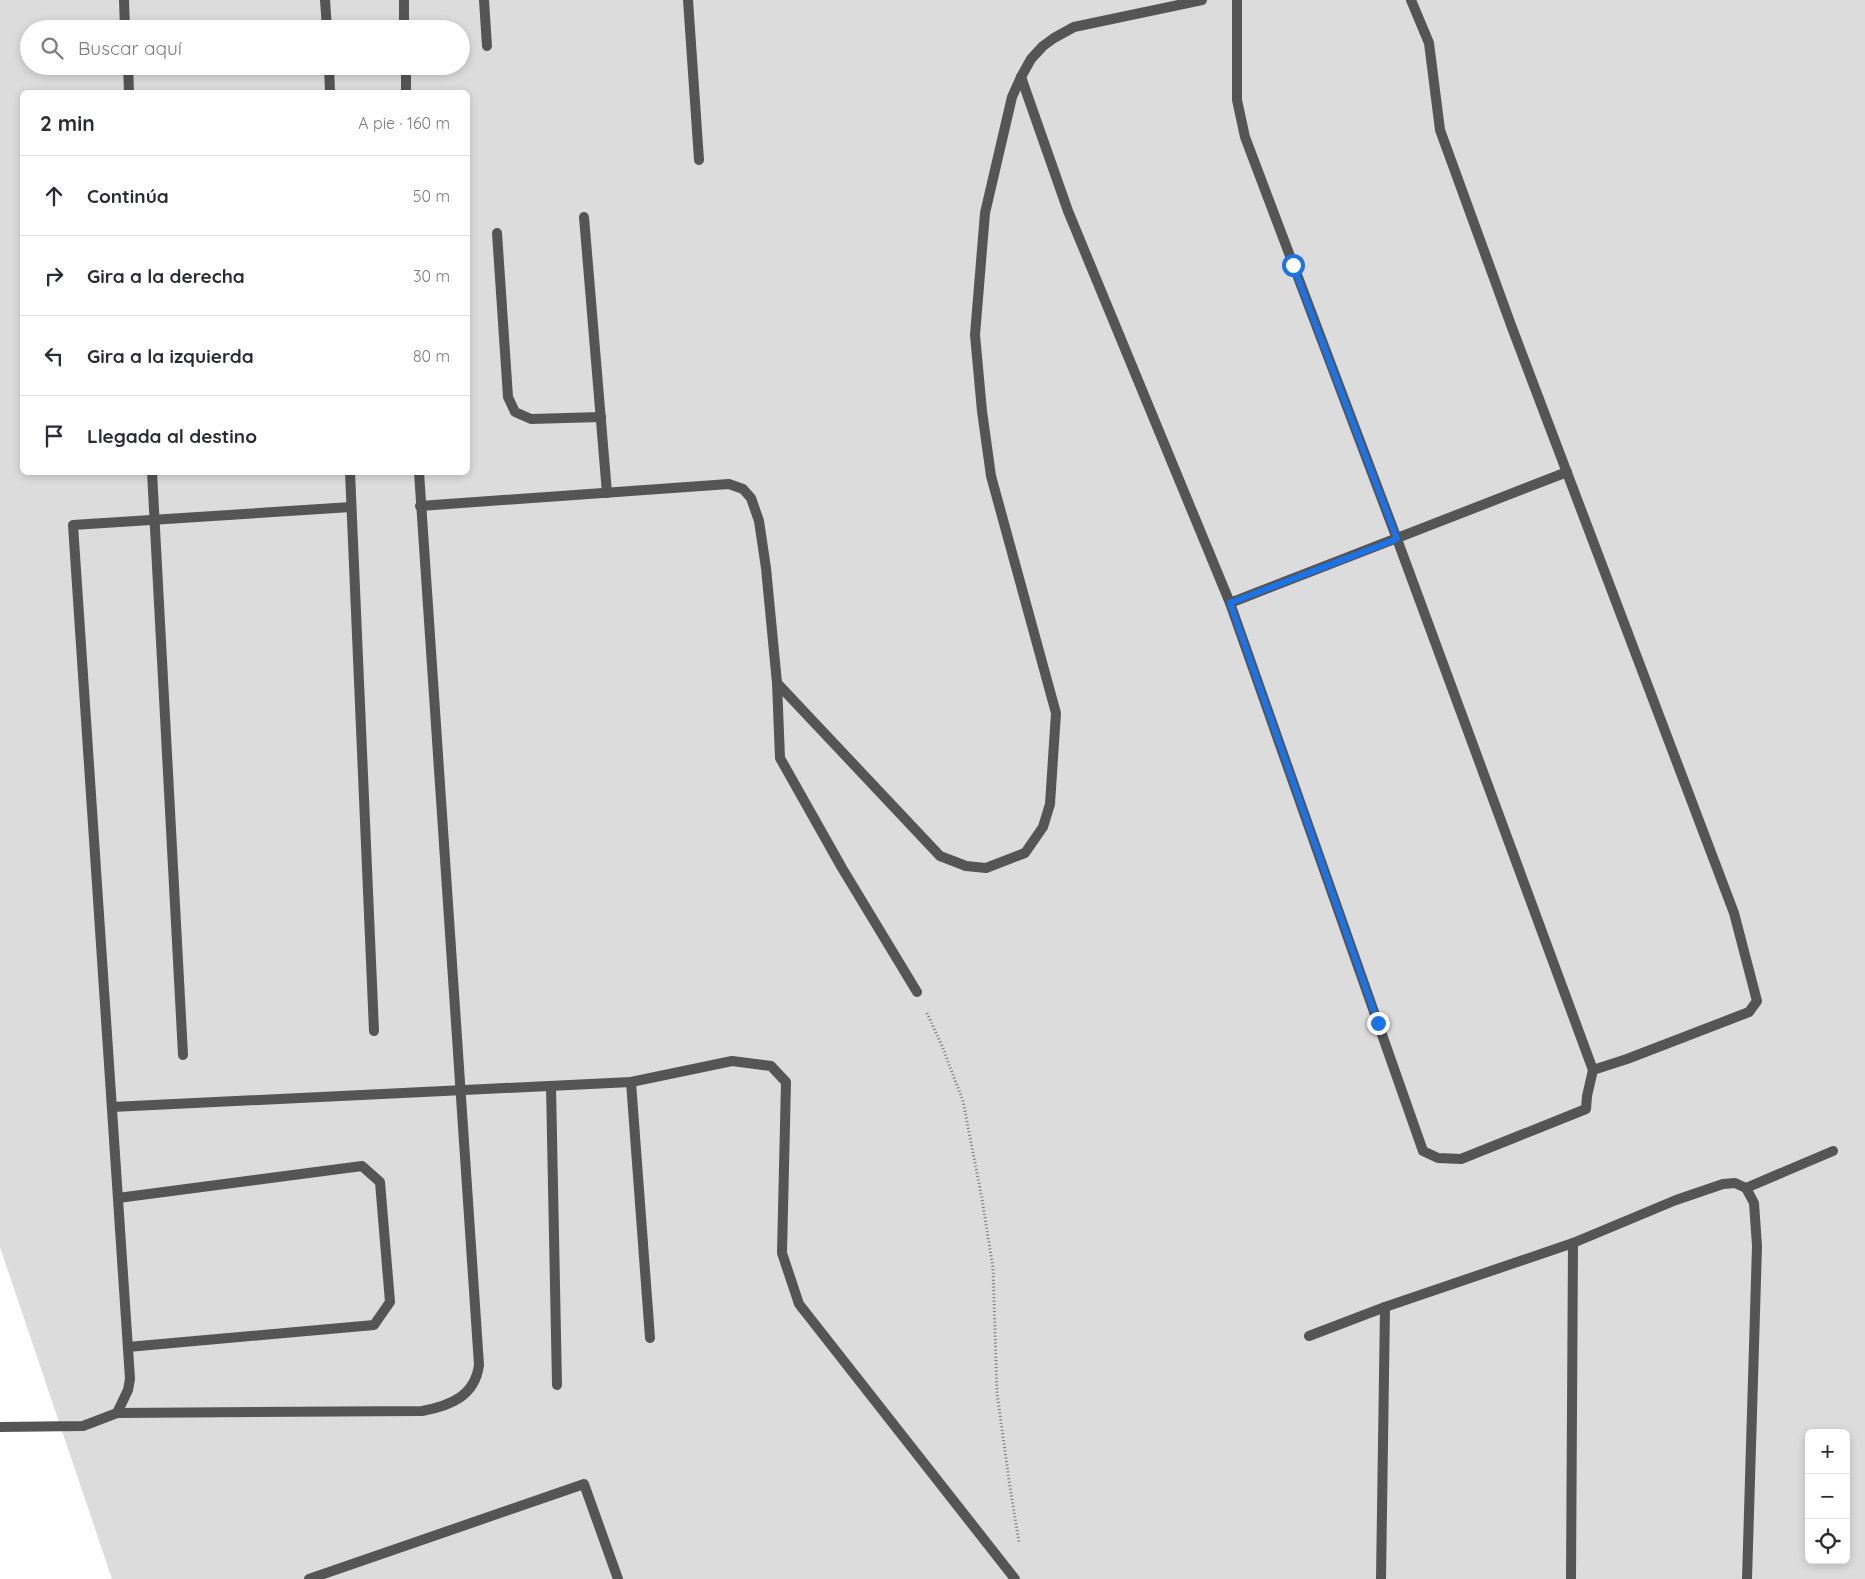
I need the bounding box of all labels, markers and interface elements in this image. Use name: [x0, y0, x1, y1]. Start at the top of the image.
search box: [20, 20, 470, 75]
icon: search: [38, 34, 66, 62]
text: Buscar aquí: [78, 36, 182, 60]
text: 2 min: [40, 110, 95, 136]
text: A pie · 160 m: [358, 113, 450, 133]
icon: ahead: [40, 182, 68, 210]
text: Continúa: [87, 184, 169, 208]
text: 50 m: [413, 186, 450, 206]
route start: [1282, 254, 1305, 277]
icon: right: [40, 262, 68, 290]
text: Gira a la derecha: [87, 264, 245, 288]
text: 30 m: [413, 266, 450, 286]
icon: left: [40, 342, 68, 370]
text: Gira a la izquierda: [87, 344, 254, 368]
text: 80 m: [413, 346, 450, 366]
icon: arrive: [40, 422, 68, 450]
text: Llegada al destino: [87, 424, 257, 448]
route end: [1367, 1012, 1390, 1035]
map controls: [1805, 1429, 1850, 1564]
button: +: [1805, 1429, 1850, 1474]
button: −: [1805, 1474, 1850, 1519]
button: locate: [1805, 1519, 1850, 1564]

